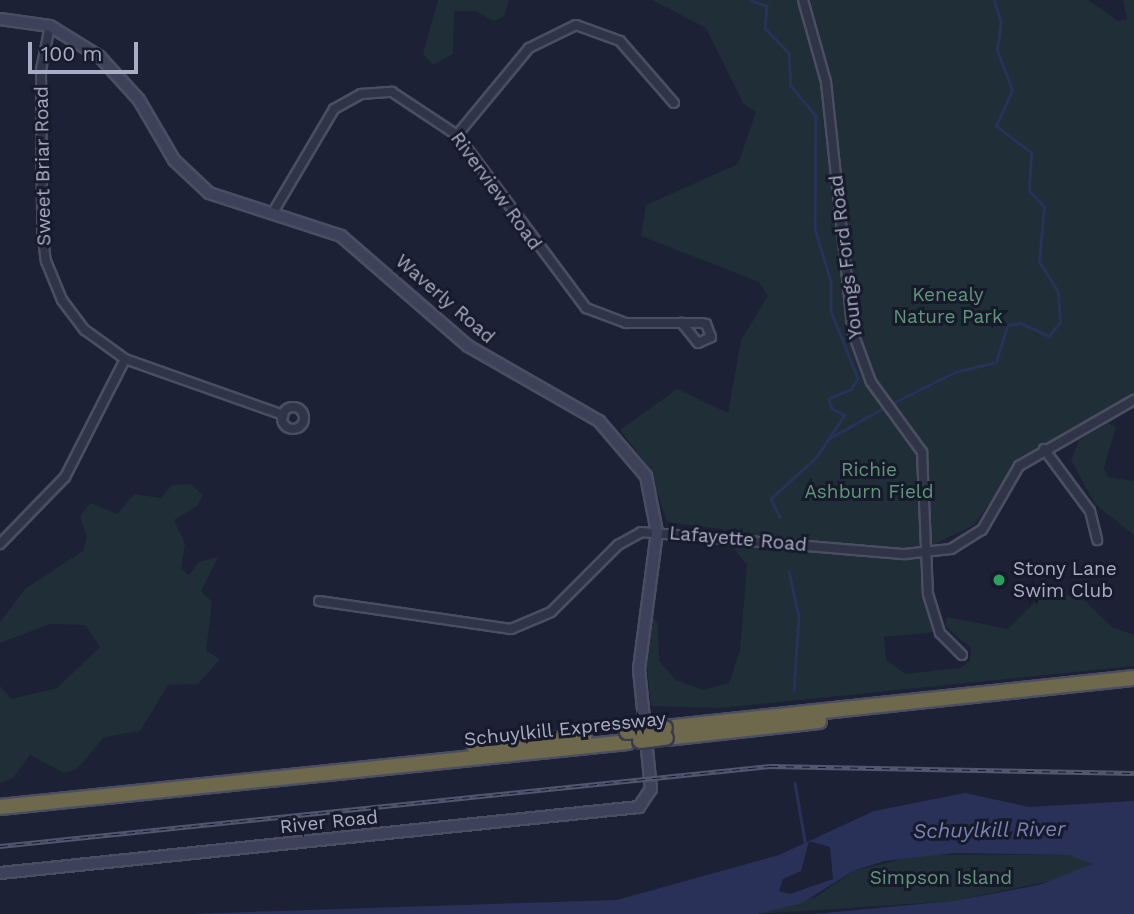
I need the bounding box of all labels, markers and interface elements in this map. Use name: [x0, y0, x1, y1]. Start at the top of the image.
scale bar: [32, 28, 142, 72]
text: 100 m: [41, 41, 103, 66]
street label: Sweet Briar Road: [30, 86, 56, 246]
street label: Riverview Road: [445, 127, 547, 255]
street label: Youngs Ford Road: [825, 174, 867, 340]
street label: Waverly Road: [391, 250, 499, 348]
park label: Kenealy Nature Park: [893, 284, 1003, 328]
park label: Richie Ashburn Field: [804, 459, 934, 503]
street label: Lafayette Road: [668, 522, 808, 556]
place label: Stony Lane Swim Club: [1013, 558, 1117, 602]
marker: Stony Lane Swim Club: [991, 572, 1007, 588]
street label: Schuylkill Expressway: [463, 707, 667, 751]
street label: River Road: [279, 805, 379, 839]
water label: Schuylkill River: [912, 816, 1066, 844]
park label: Simpson Island: [870, 867, 1012, 889]

